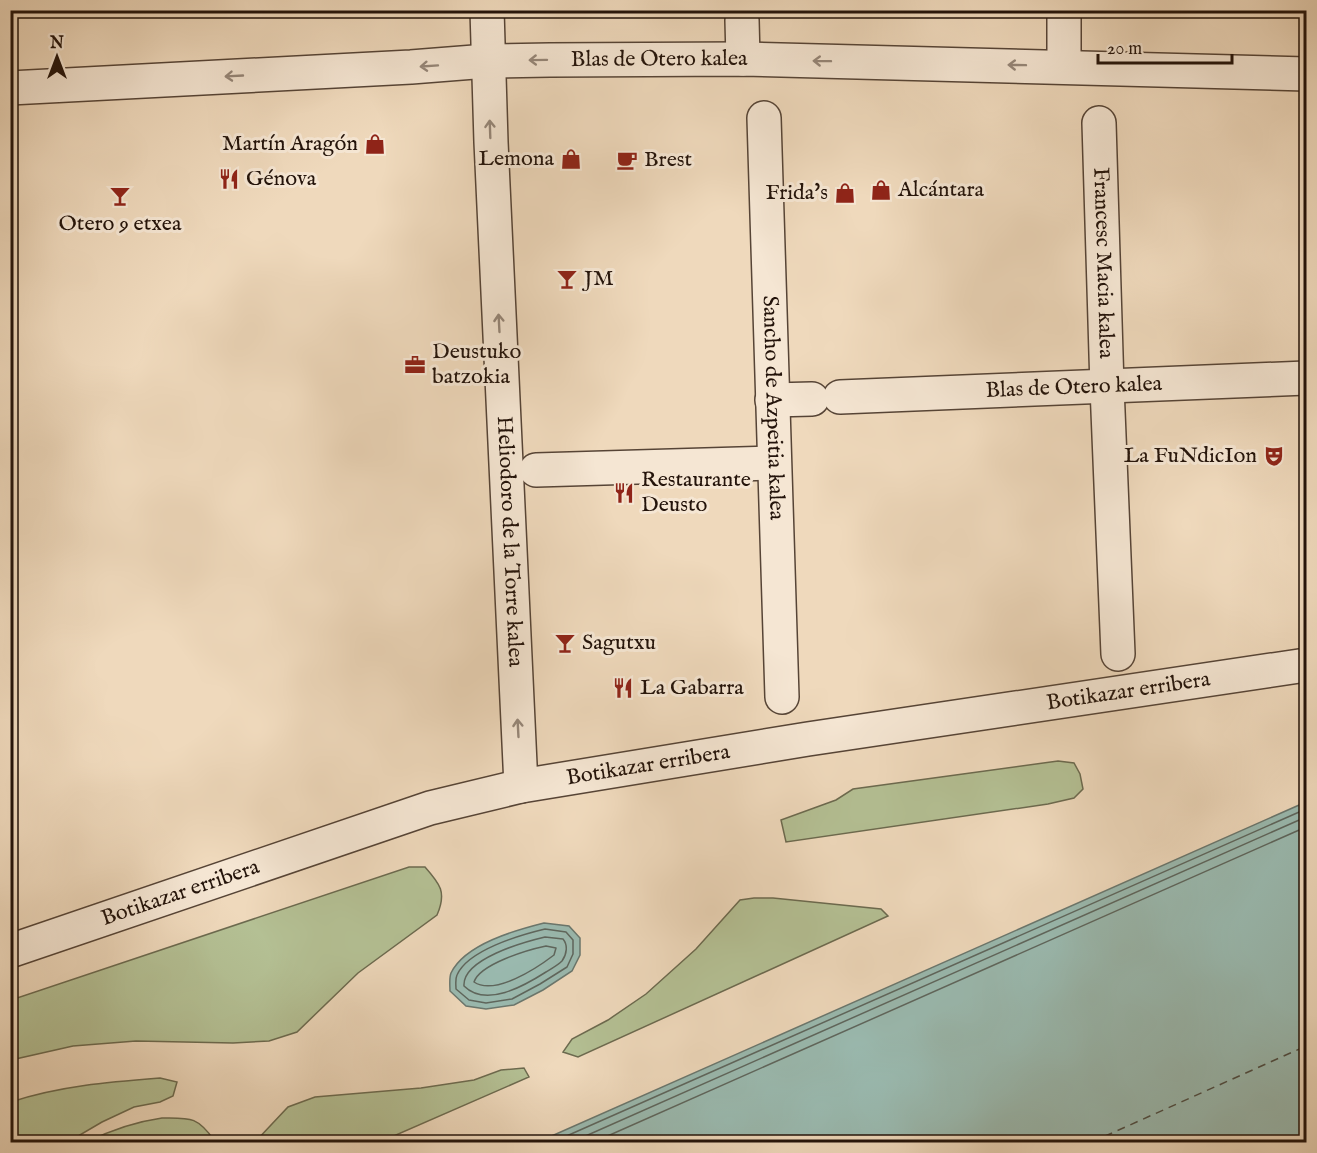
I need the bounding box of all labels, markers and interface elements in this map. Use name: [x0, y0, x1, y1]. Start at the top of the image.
north arrow: [27, 27, 87, 87]
scale bar: [1098, 27, 1232, 65]
text: N: [49, 34, 64, 54]
text: 20 m: [1107, 38, 1142, 61]
street label: Blas de Otero kalea: [571, 45, 748, 74]
one-way arrow: [528, 54, 548, 66]
one-way arrow: [813, 55, 833, 67]
one-way arrow: [1008, 60, 1028, 71]
one-way arrow: [420, 61, 439, 72]
one-way arrow: [225, 71, 245, 82]
one-way arrow: [484, 119, 496, 139]
place label: Martín Aragón: [222, 130, 358, 158]
shop icon: Martín Aragón: [363, 132, 387, 156]
place label: Lemona: [478, 145, 554, 173]
place label: Brest: [644, 146, 692, 174]
shop icon: Lemona: [559, 147, 583, 171]
cafe icon: Brest: [615, 148, 639, 172]
place label: Génova: [246, 165, 317, 193]
restaurant icon: Génova: [217, 167, 241, 191]
street label: Francesc Macia kalea: [1086, 167, 1120, 359]
place label: Alcántara: [897, 176, 985, 204]
shop icon: Alcántara: [869, 178, 893, 202]
place label: Frida's: [766, 179, 828, 207]
shop icon: Frida's: [833, 181, 857, 205]
bar icon: Otero 9 etxea: [108, 184, 132, 208]
place label: Otero 9 etxea: [59, 210, 182, 238]
place label: JM: [581, 265, 614, 293]
bar icon: JM: [555, 267, 579, 291]
street label: Sancho de Azpeitia kalea: [756, 295, 791, 521]
one-way arrow: [494, 314, 505, 334]
place label: Deustuko batzokia: [432, 338, 521, 391]
office icon: Deustuko batzokia: [403, 353, 427, 377]
street label: Blas de Otero kalea: [985, 370, 1163, 405]
street label: Heliodoro de la Torre kalea: [490, 415, 529, 668]
place label: La FuNdicIon: [1124, 442, 1257, 470]
theatre icon: La FuNdicIon: [1262, 444, 1286, 468]
place label: Restaurante Deusto: [641, 466, 751, 519]
restaurant icon: Restaurante Deusto: [612, 481, 636, 505]
place label: Sagutxu: [582, 629, 656, 657]
bar icon: Sagutxu: [553, 631, 577, 655]
street label: Botikazar erribera: [1045, 665, 1213, 717]
place label: La Gabarra: [640, 674, 744, 702]
restaurant icon: La Gabarra: [611, 676, 635, 700]
one-way arrow: [513, 718, 524, 738]
street label: Botikazar erribera: [564, 738, 732, 792]
street label: Botikazar erribera: [98, 853, 264, 933]

